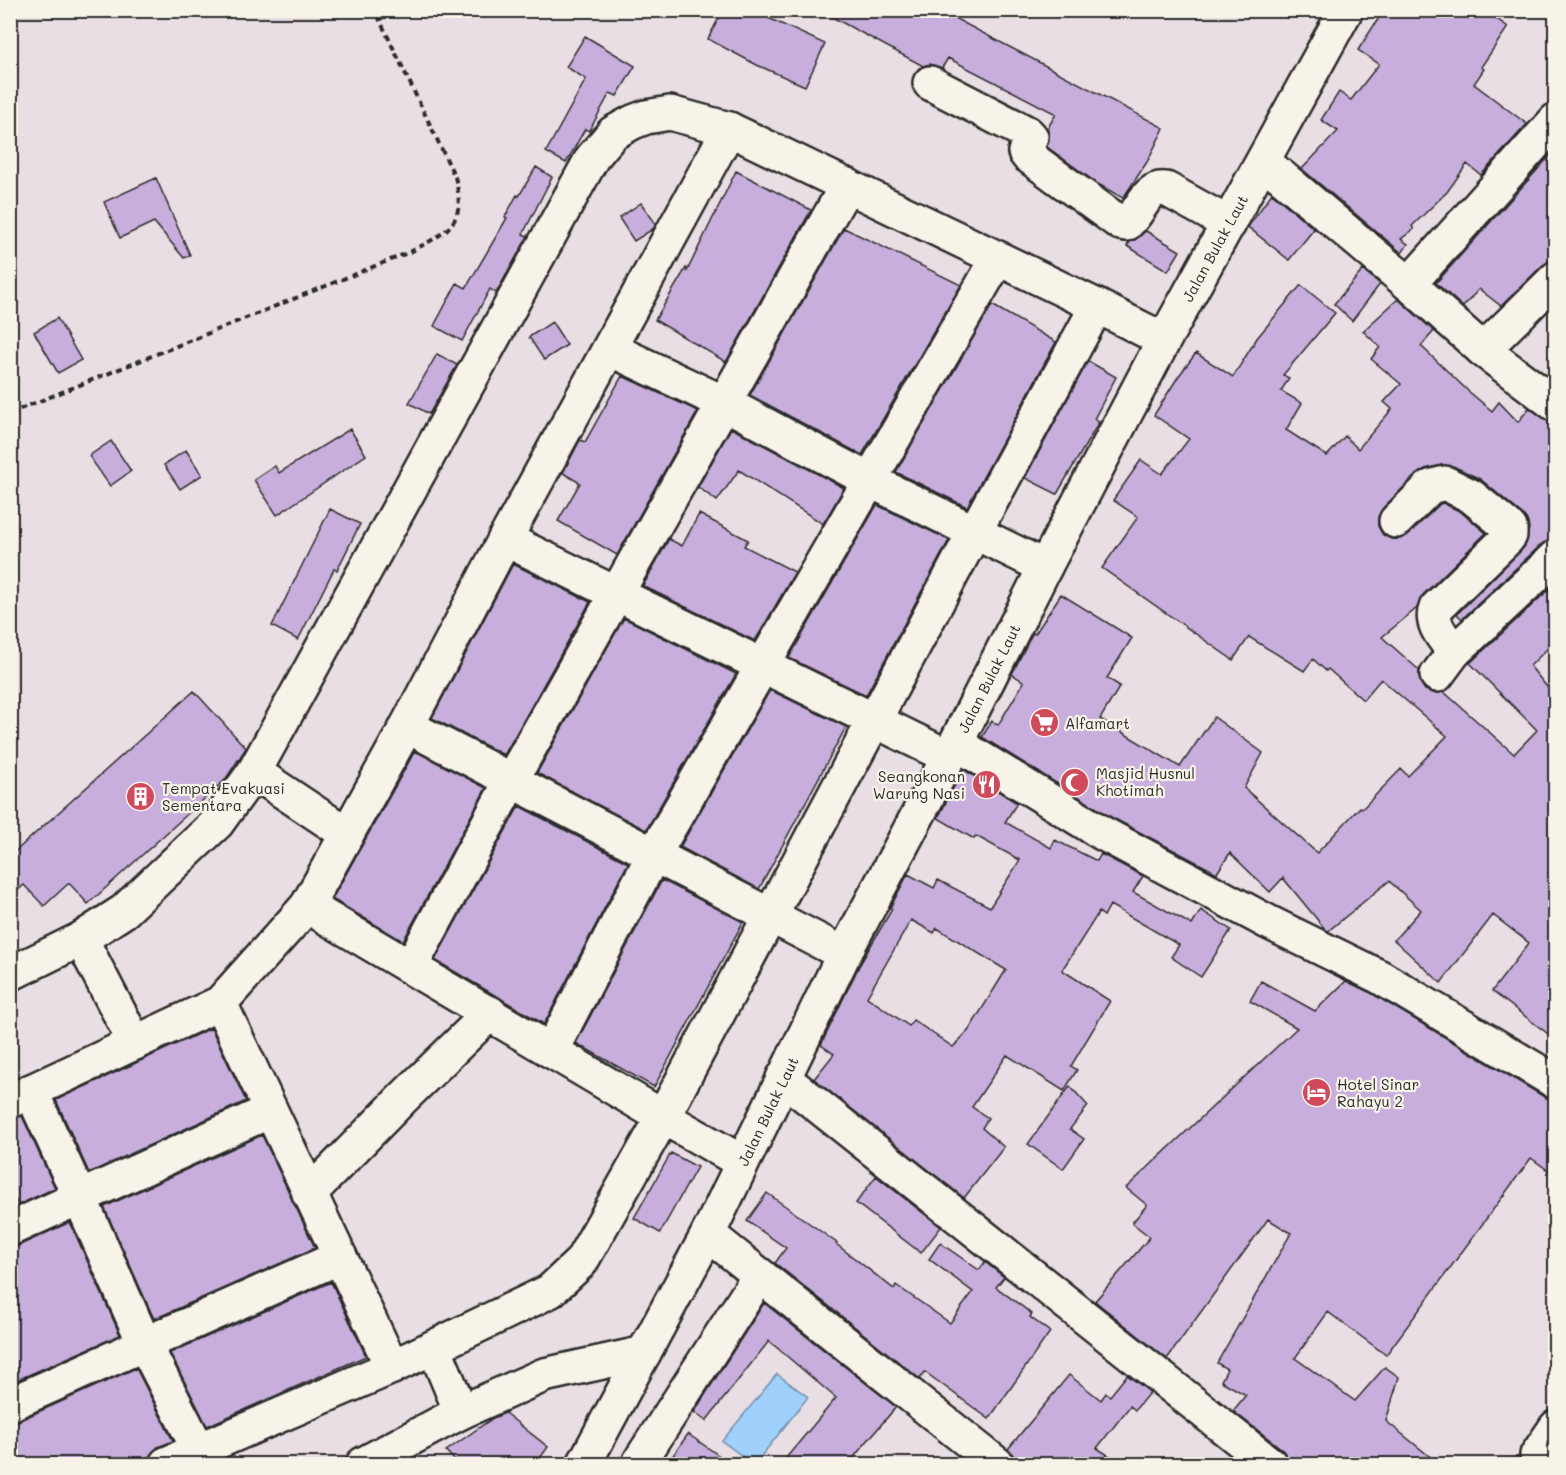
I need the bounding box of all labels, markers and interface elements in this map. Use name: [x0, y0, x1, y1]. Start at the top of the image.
street label: Jalan Bulak Laut: [1177, 191, 1252, 305]
street label: Jalan Bulak Laut: [953, 620, 1025, 736]
supermarket icon: Alfamart: [1028, 707, 1060, 739]
place label: Alfamart: [1065, 713, 1130, 733]
place label: Masjid Husnul Khotimah: [1096, 763, 1195, 800]
place label: Seangkonan Warung Nasi: [873, 766, 965, 803]
mosque icon: Masjid Husnul Khotimah: [1059, 766, 1091, 798]
restaurant icon: Seangkonan Warung Nasi: [970, 769, 1002, 801]
place label: Tempat Evakuasi Sementara: [162, 778, 285, 815]
building icon: Tempat Evakuasi Sementara: [125, 781, 157, 813]
street label: Jalan Bulak Laut: [733, 1053, 803, 1169]
place label: Hotel Sinar Rahayu 2: [1337, 1074, 1419, 1111]
hotel icon: Hotel Sinar Rahayu 2: [1300, 1077, 1332, 1109]

